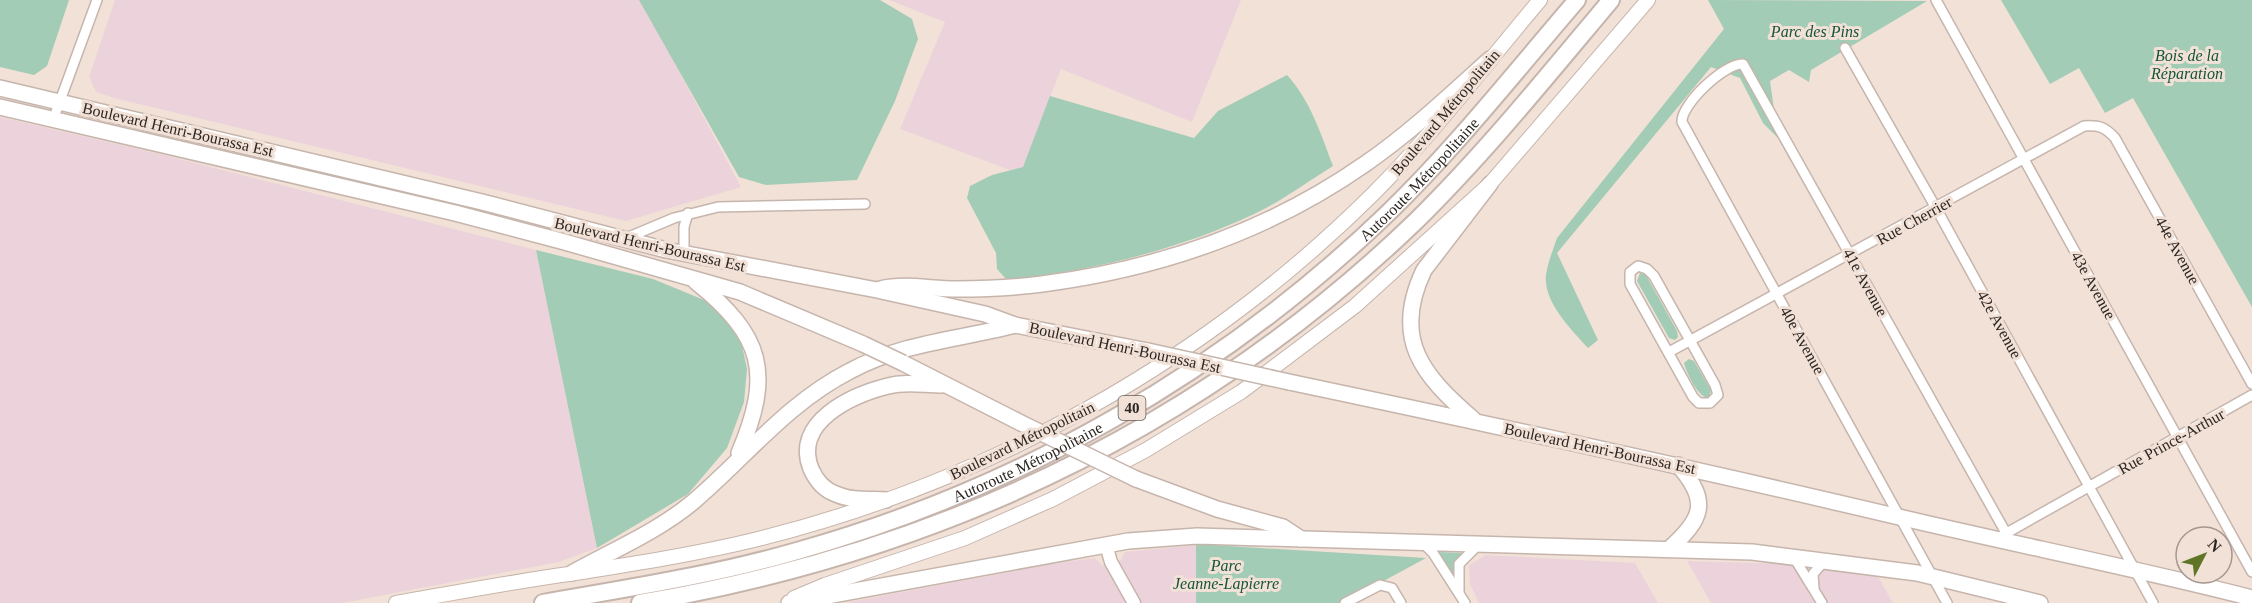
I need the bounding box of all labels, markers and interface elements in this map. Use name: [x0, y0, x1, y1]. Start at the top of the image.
park label: Parc des Pins: [1770, 23, 1859, 40]
street label: Boulevard Métropolitain: [1388, 46, 1504, 179]
park label: Bois de la Réparation: [2150, 47, 2223, 83]
street label: Boulevard Henri-Bourassa Est: [81, 99, 276, 160]
street label: Autoroute Métropolitaine: [1356, 114, 1482, 244]
street label: Rue Cherrier: [1874, 193, 1955, 248]
street label: 44e Avenue: [2152, 213, 2203, 287]
street label: Boulevard Henri-Bourassa Est: [553, 214, 748, 275]
street label: 41e Avenue: [1840, 245, 1891, 319]
street label: 43e Avenue: [2068, 248, 2119, 322]
street label: 42e Avenue: [1974, 287, 2025, 361]
street label: 40e Avenue: [1777, 303, 1828, 377]
street label: Boulevard Henri-Bourassa Est: [1028, 319, 1223, 376]
road number: 40: [1118, 396, 1146, 420]
street label: Boulevard Métropolitain: [947, 398, 1098, 484]
street label: Rue Prince-Arthur: [2115, 405, 2228, 478]
street label: Autoroute Métropolitaine: [950, 419, 1105, 505]
street label: Boulevard Henri-Bourassa Est: [1503, 420, 1698, 477]
north arrow: [2174, 525, 2234, 585]
text: N: [2205, 535, 2225, 556]
park label: Parc Jeanne-Lapierre: [1173, 557, 1279, 593]

